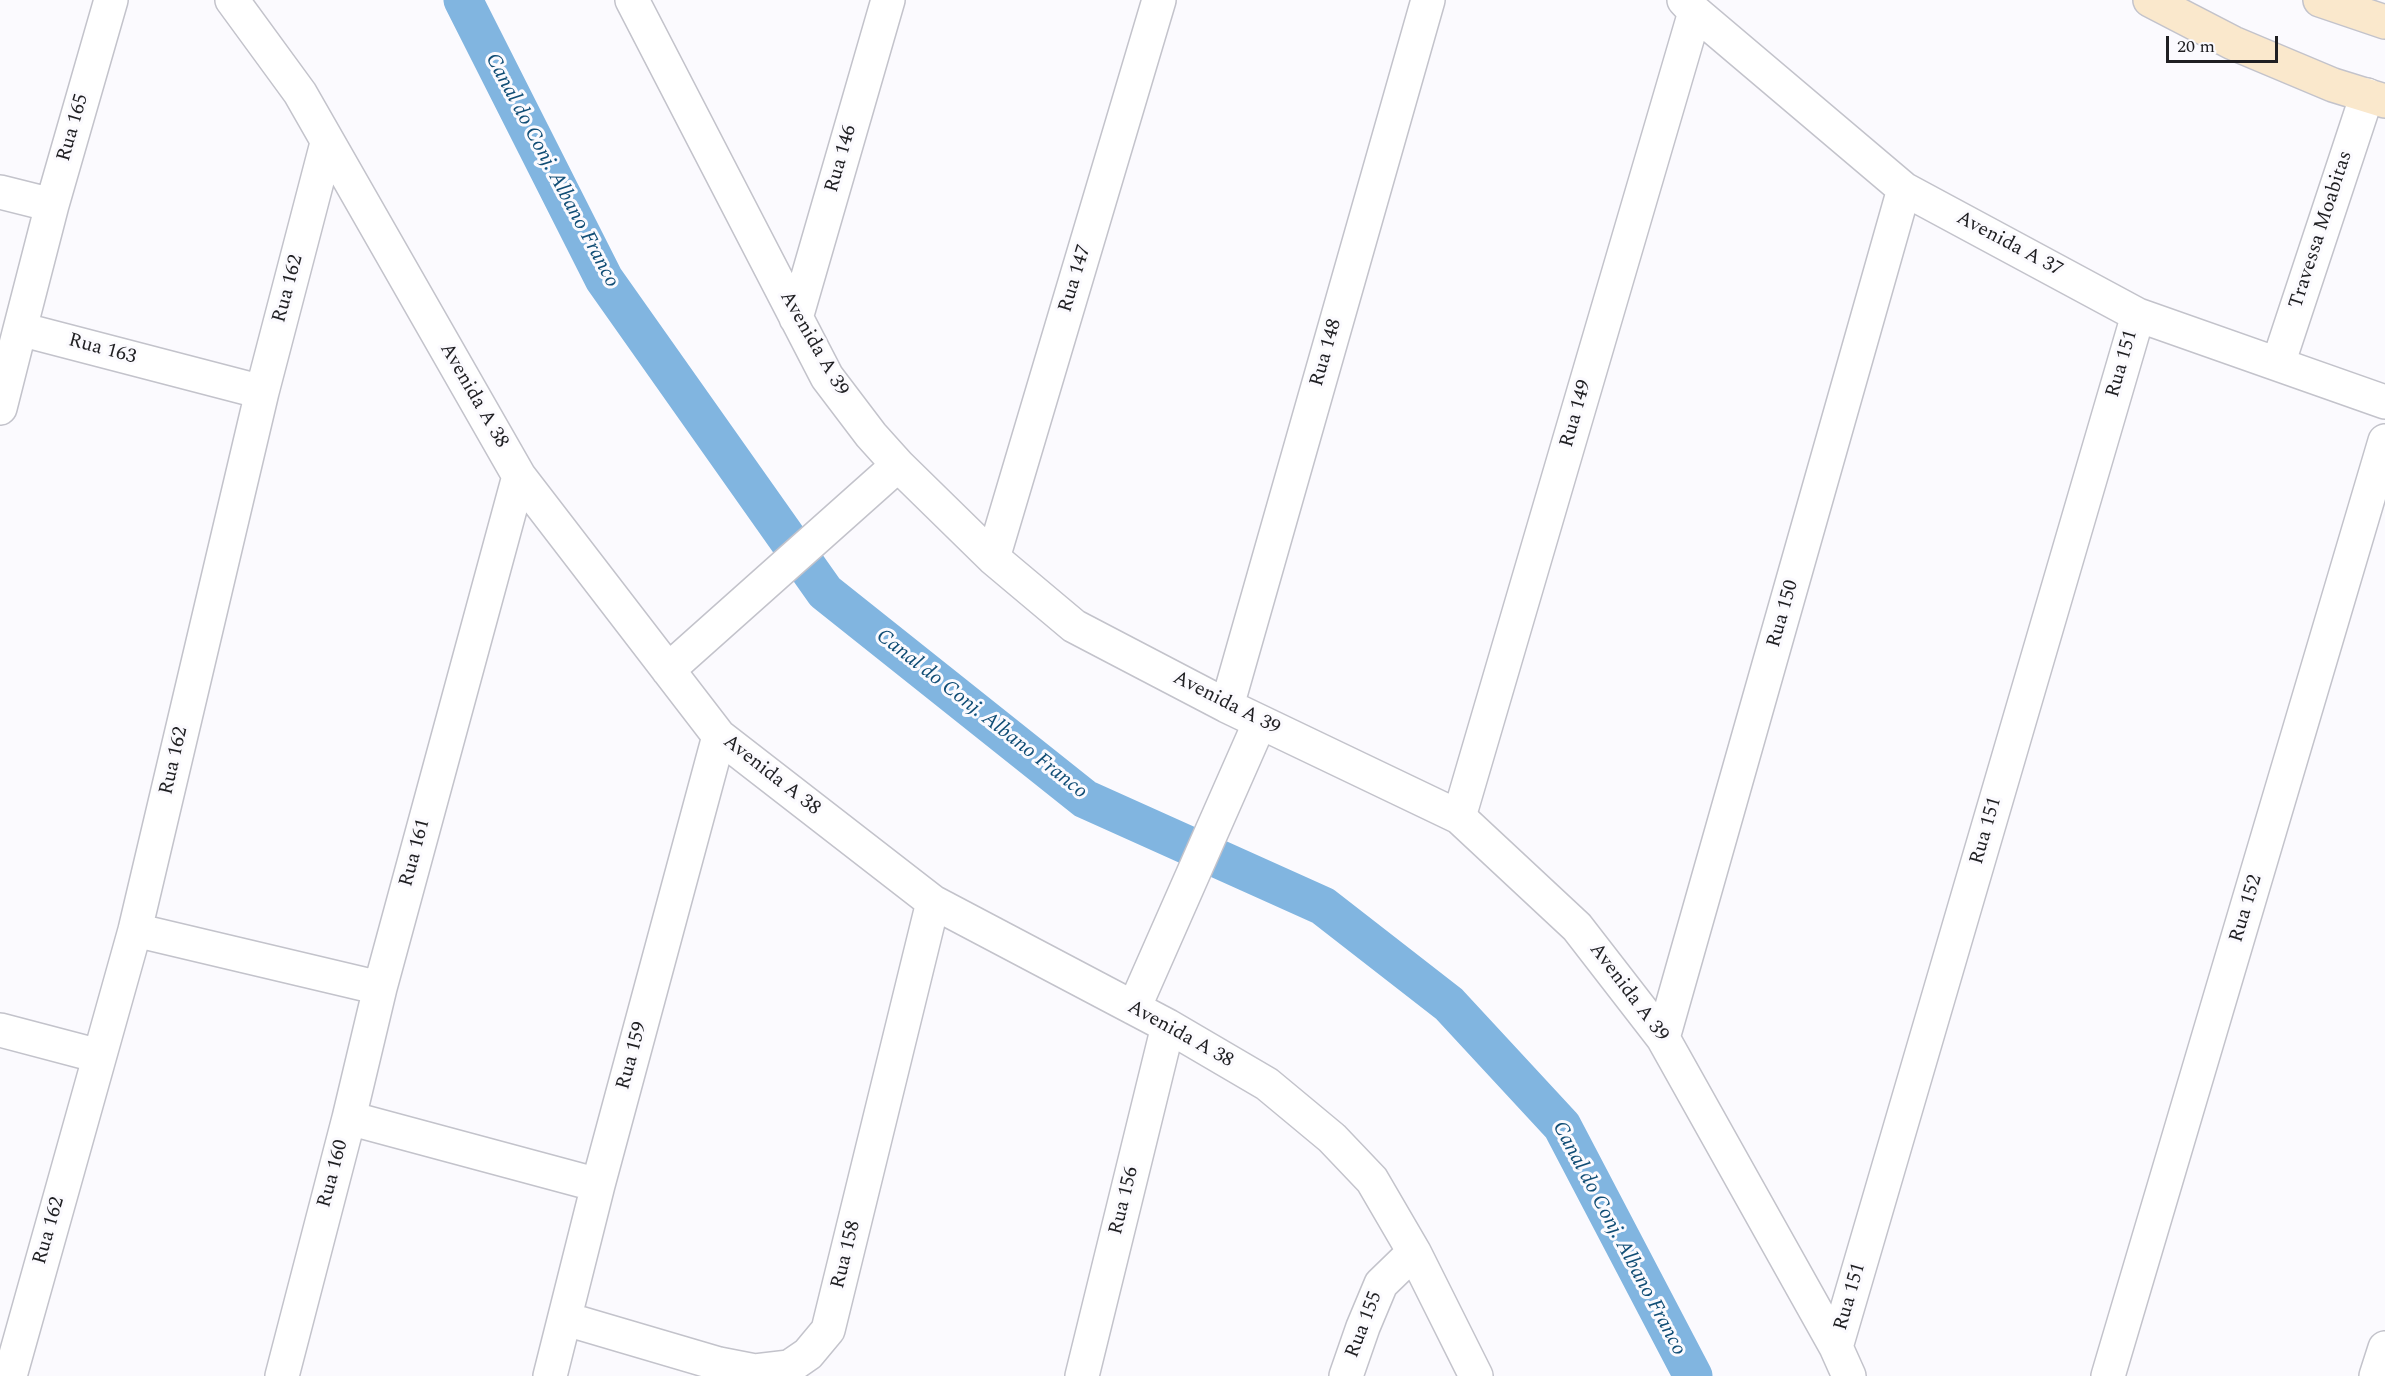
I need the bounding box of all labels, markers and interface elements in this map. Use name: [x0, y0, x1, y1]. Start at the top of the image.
scale bar: [2169, 24, 2282, 62]
text: 20 m: [2177, 33, 2215, 60]
water label: Canal do Conj. Albano Franco: [478, 50, 624, 292]
street label: Rua 165: [53, 91, 95, 165]
street label: Rua 146: [821, 122, 863, 196]
street label: Travessa Moabitas: [2285, 148, 2359, 312]
street label: Avenida A 37: [1952, 207, 2066, 283]
street label: Rua 147: [1054, 242, 1098, 316]
street label: Rua 162: [268, 252, 310, 326]
street label: Avenida A 39: [773, 287, 853, 401]
street label: Rua 148: [1306, 316, 1348, 390]
street label: Rua 151: [2102, 327, 2144, 401]
street label: Rua 163: [65, 329, 139, 371]
street label: Avenida A 38: [433, 339, 513, 453]
street label: Rua 149: [1556, 377, 1598, 451]
street label: Rua 150: [1763, 577, 1805, 651]
water label: Canal do Conj. Albano Franco: [870, 625, 1092, 805]
street label: Avenida A 39: [1168, 667, 1284, 741]
street label: Rua 162: [156, 725, 194, 797]
street label: Avenida A 38: [717, 730, 825, 822]
street label: Rua 151: [1966, 794, 2008, 868]
street label: Rua 161: [395, 816, 437, 890]
street label: Rua 152: [2225, 872, 2269, 946]
street label: Avenida A 39: [1583, 939, 1673, 1047]
street label: Avenida A 38: [1123, 996, 1237, 1074]
street label: Rua 159: [612, 1019, 654, 1093]
water label: Canal do Conj. Albano Franco: [1545, 1118, 1691, 1360]
street label: Rua 160: [313, 1137, 355, 1211]
street label: Rua 156: [1105, 1165, 1145, 1237]
street label: Rua 162: [29, 1194, 71, 1268]
street label: Rua 158: [827, 1219, 867, 1291]
street label: Rua 151: [1830, 1260, 1872, 1334]
street label: Rua 155: [1341, 1288, 1389, 1362]

